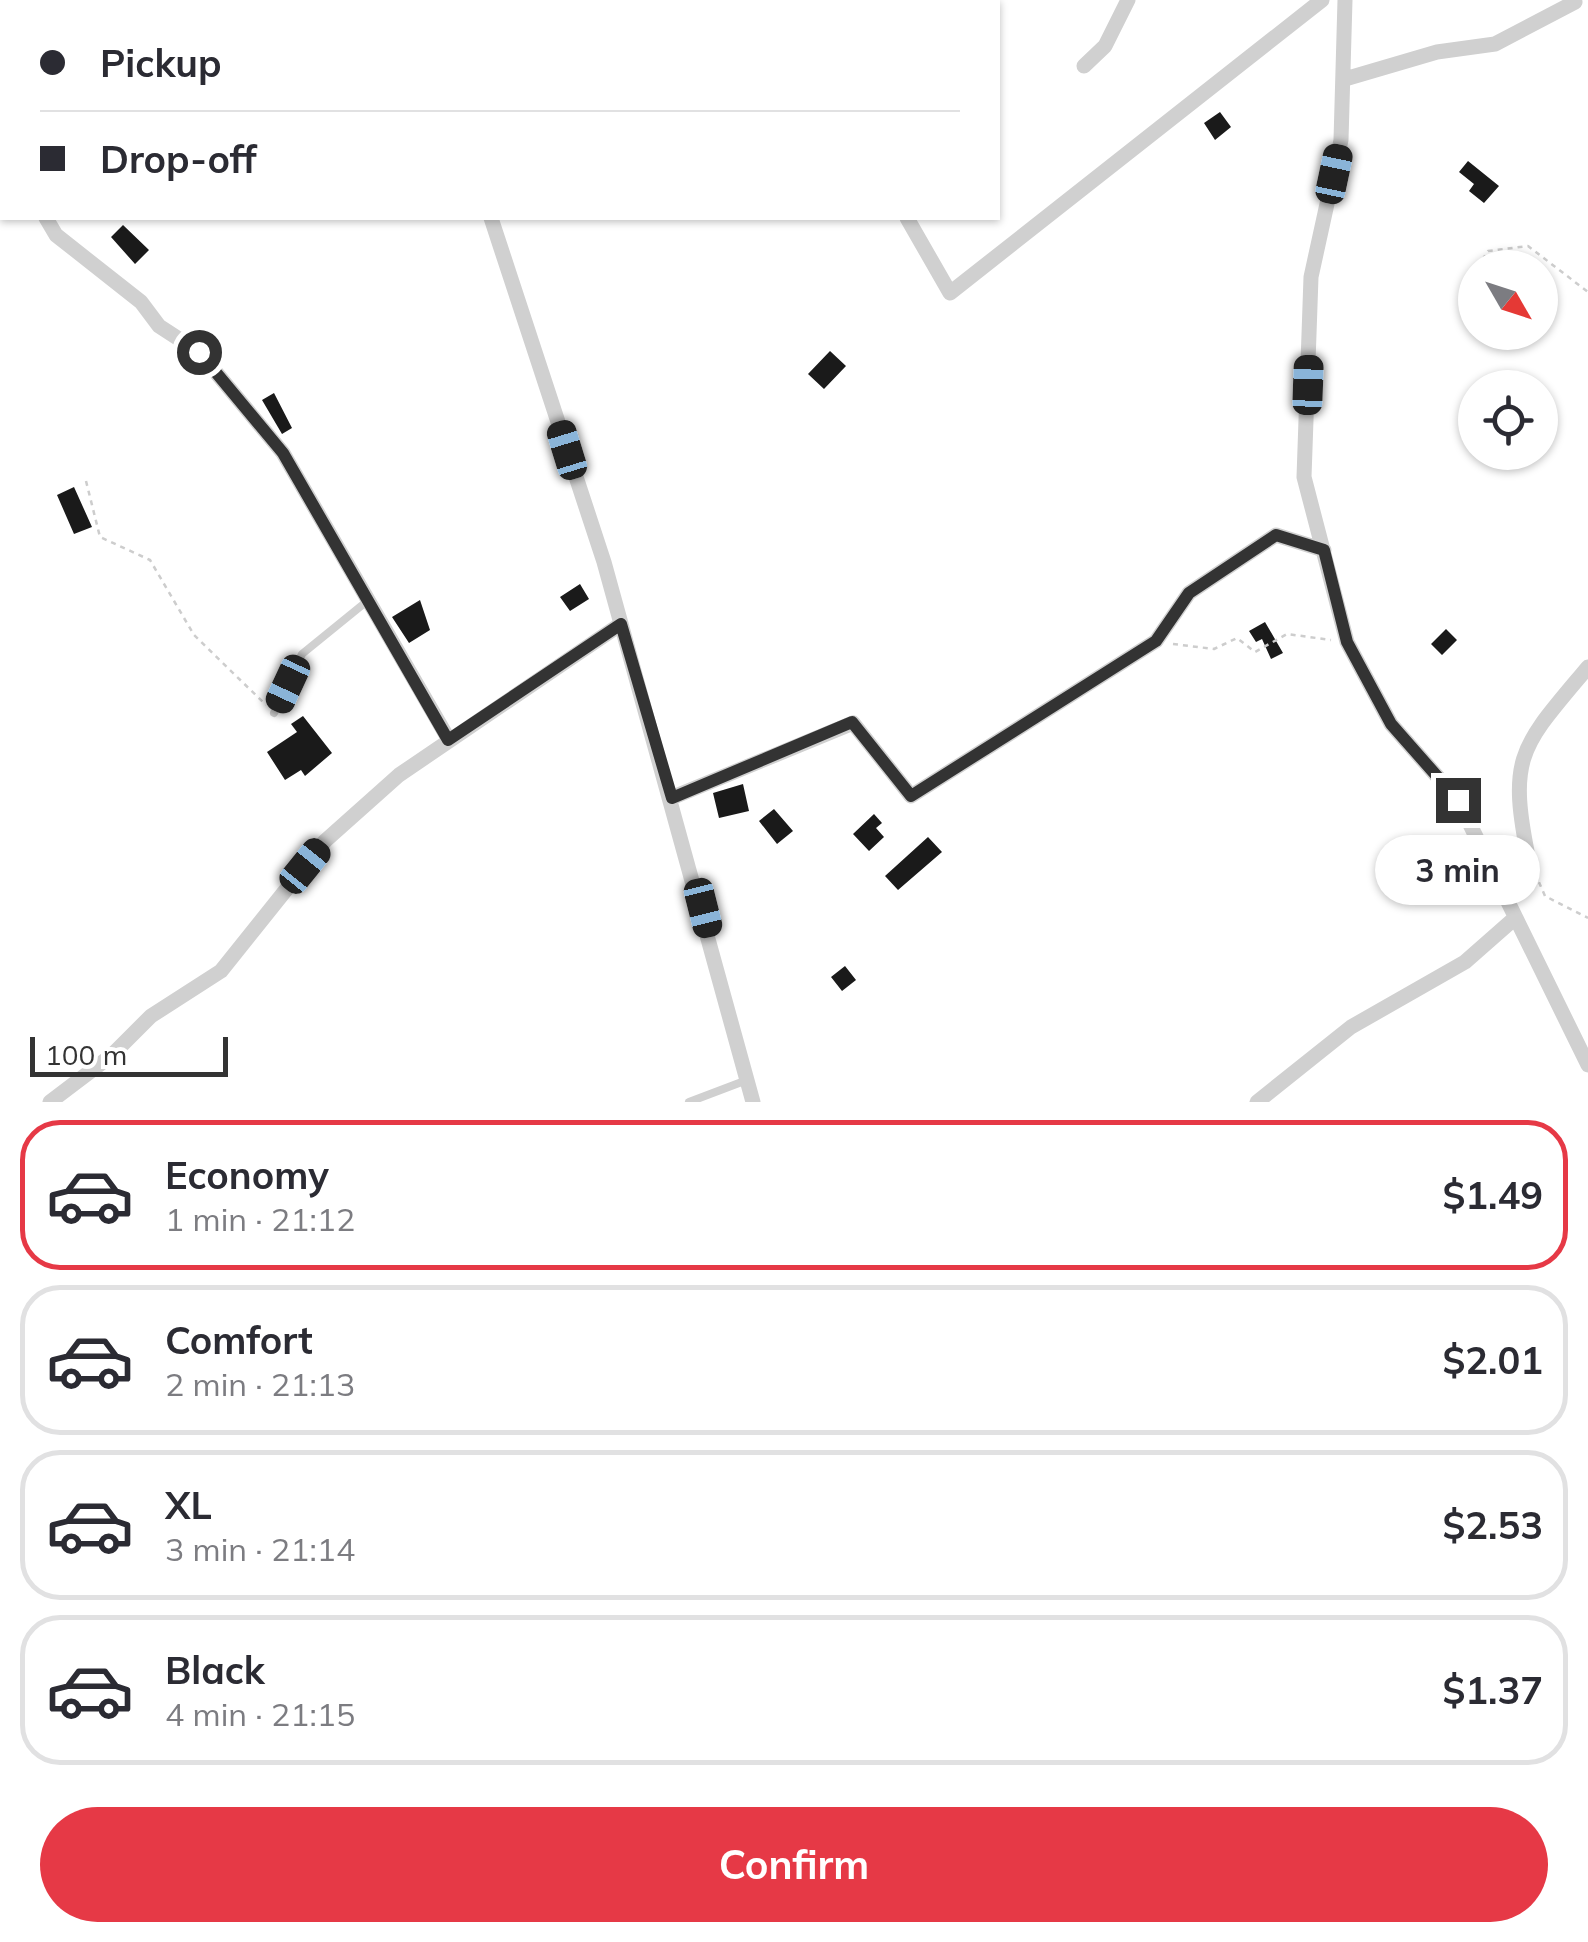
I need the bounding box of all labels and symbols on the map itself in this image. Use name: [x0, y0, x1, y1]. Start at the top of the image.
car: [1313, 142, 1355, 206]
north arrow: [1458, 250, 1558, 350]
route start: [177, 330, 222, 375]
car: [1292, 354, 1324, 416]
car: [544, 417, 590, 483]
car: [262, 650, 314, 718]
route end: [1436, 778, 1481, 823]
car: [274, 833, 336, 899]
callout: 3 min: [1376, 835, 1540, 905]
car: [681, 875, 725, 941]
scale bar: [30, 1032, 228, 1076]

